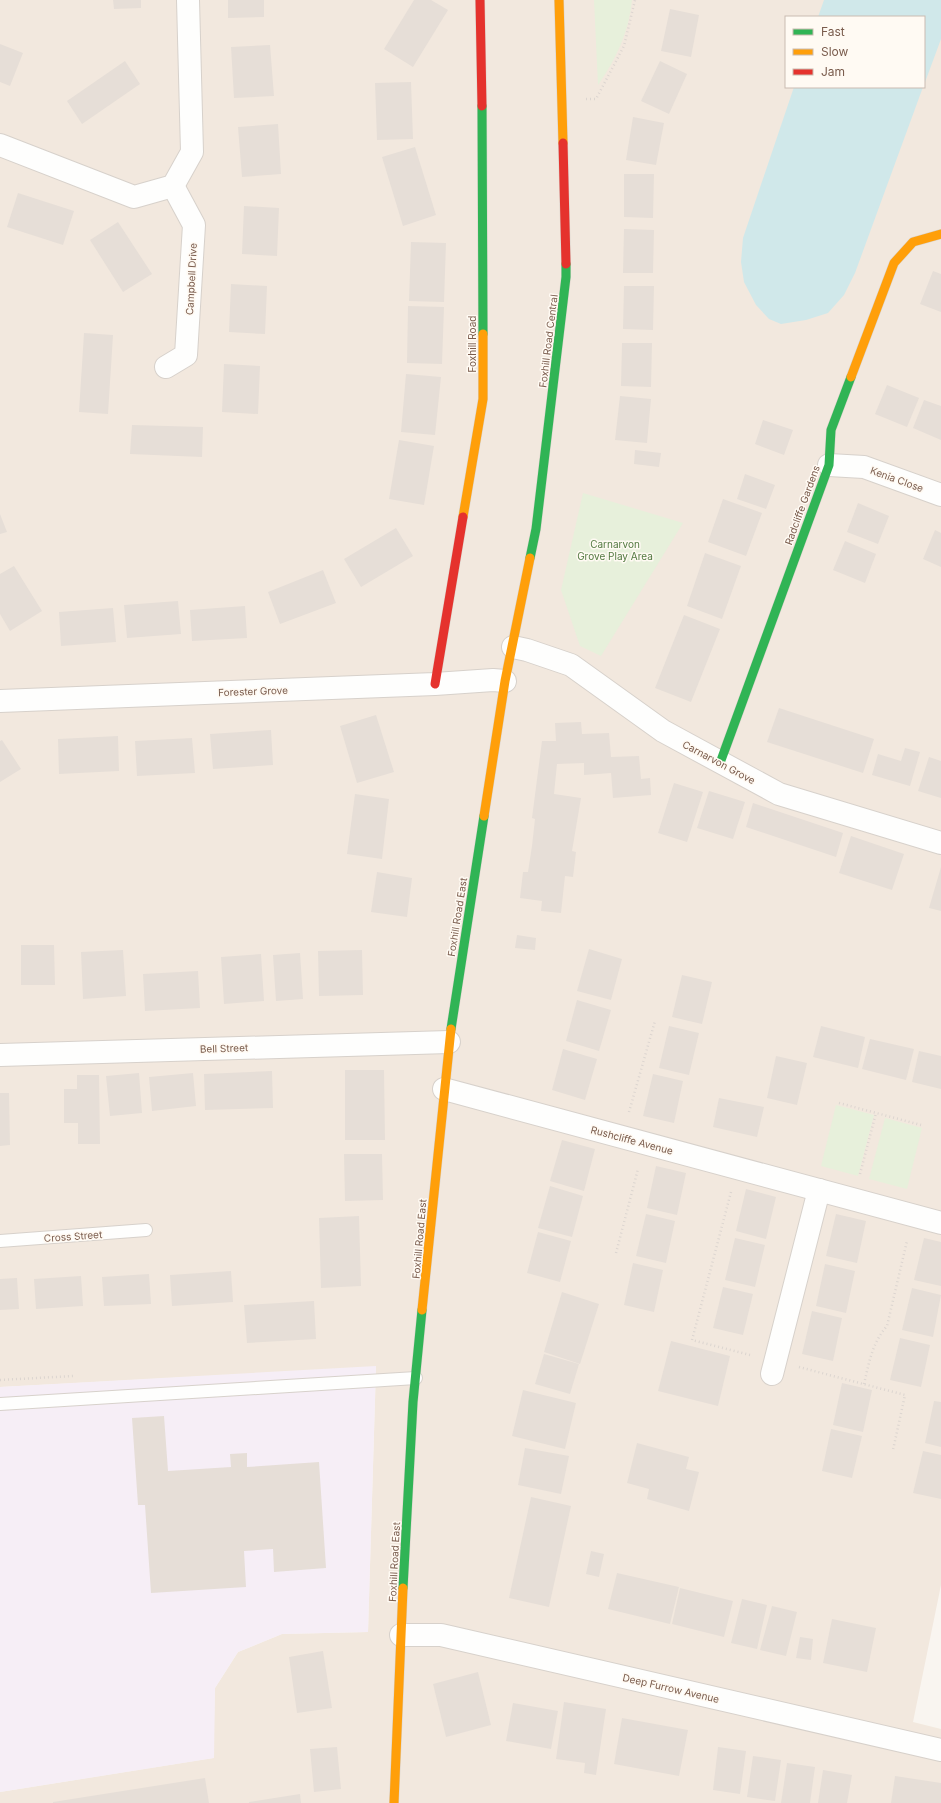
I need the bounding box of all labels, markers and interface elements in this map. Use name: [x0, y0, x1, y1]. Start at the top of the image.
legend: [785, 16, 925, 88]
text: Fast: [821, 24, 845, 39]
text: Slow: [821, 44, 849, 59]
text: Jam: [821, 64, 845, 79]
street label: Campbell Drive: [183, 242, 199, 315]
street label: Foxhill Road Central: [536, 294, 560, 388]
street label: Foxhill Road: [466, 316, 478, 372]
street label: Radcliffe Gardens: [782, 464, 822, 546]
street label: Kenia Close: [869, 464, 925, 494]
park label: Carnarvon Grove Play Area: [577, 538, 653, 562]
street label: Forester Grove: [218, 684, 288, 698]
street label: Carnarvon Grove: [681, 738, 758, 786]
street label: Foxhill Road East: [445, 876, 469, 957]
street label: Bell Street: [200, 1041, 249, 1055]
street label: Rushcliffe Avenue: [590, 1123, 675, 1157]
street label: Foxhill Road East: [410, 1198, 429, 1279]
street label: Cross Street: [43, 1228, 103, 1244]
street label: Foxhill Road East: [386, 1521, 402, 1602]
street label: Deep Furrow Avenue: [622, 1671, 721, 1705]

